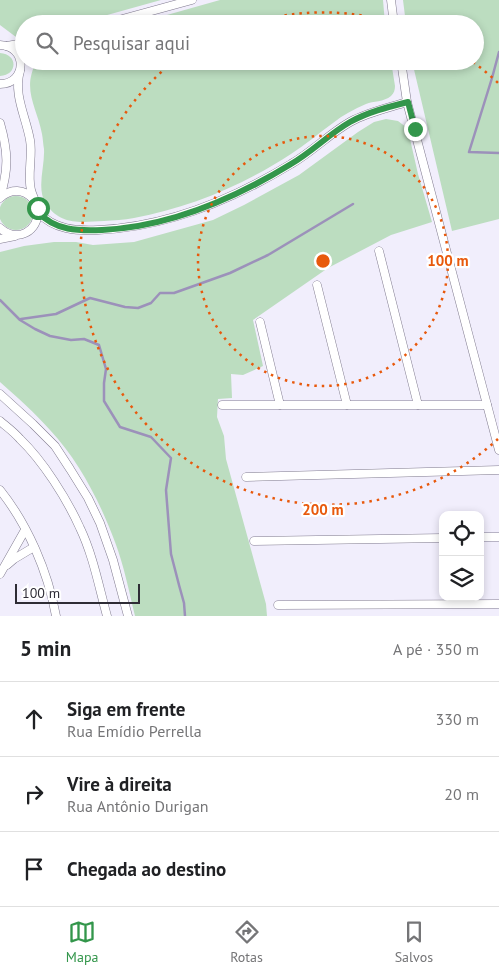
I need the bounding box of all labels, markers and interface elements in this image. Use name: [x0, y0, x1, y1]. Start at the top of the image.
search box: [15, 15, 484, 70]
icon: search: [33, 29, 61, 57]
text: Pesquisar aqui: [73, 31, 190, 55]
route end: [404, 118, 427, 141]
route start: [27, 197, 50, 220]
text: 100 m: [427, 251, 469, 270]
centre of rings: [314, 252, 332, 270]
text: 200 m: [302, 500, 344, 519]
map controls: [439, 511, 484, 601]
button: locate: [439, 511, 484, 556]
button: layers: [439, 556, 484, 601]
scale bar: [15, 581, 140, 604]
text: 100 m: [22, 584, 60, 602]
text: 5 min: [20, 635, 71, 662]
text: A pé · 350 m: [393, 639, 479, 659]
text: Siga em frente: [67, 697, 185, 721]
icon: ahead: [20, 705, 48, 733]
text: 330 m: [436, 709, 479, 729]
text: Rua Emídio Perrella: [67, 721, 202, 741]
text: Vire à direita: [67, 772, 172, 796]
icon: right: [20, 780, 48, 808]
text: 20 m: [444, 784, 479, 804]
text: Rua Antônio Durigan: [67, 796, 209, 816]
icon: arrive: [20, 855, 48, 883]
text: Chegada ao destino: [67, 857, 226, 881]
tab: Mapa: [66, 918, 98, 966]
tab: Rotas: [230, 918, 263, 966]
tab: Salvos: [395, 918, 433, 966]

